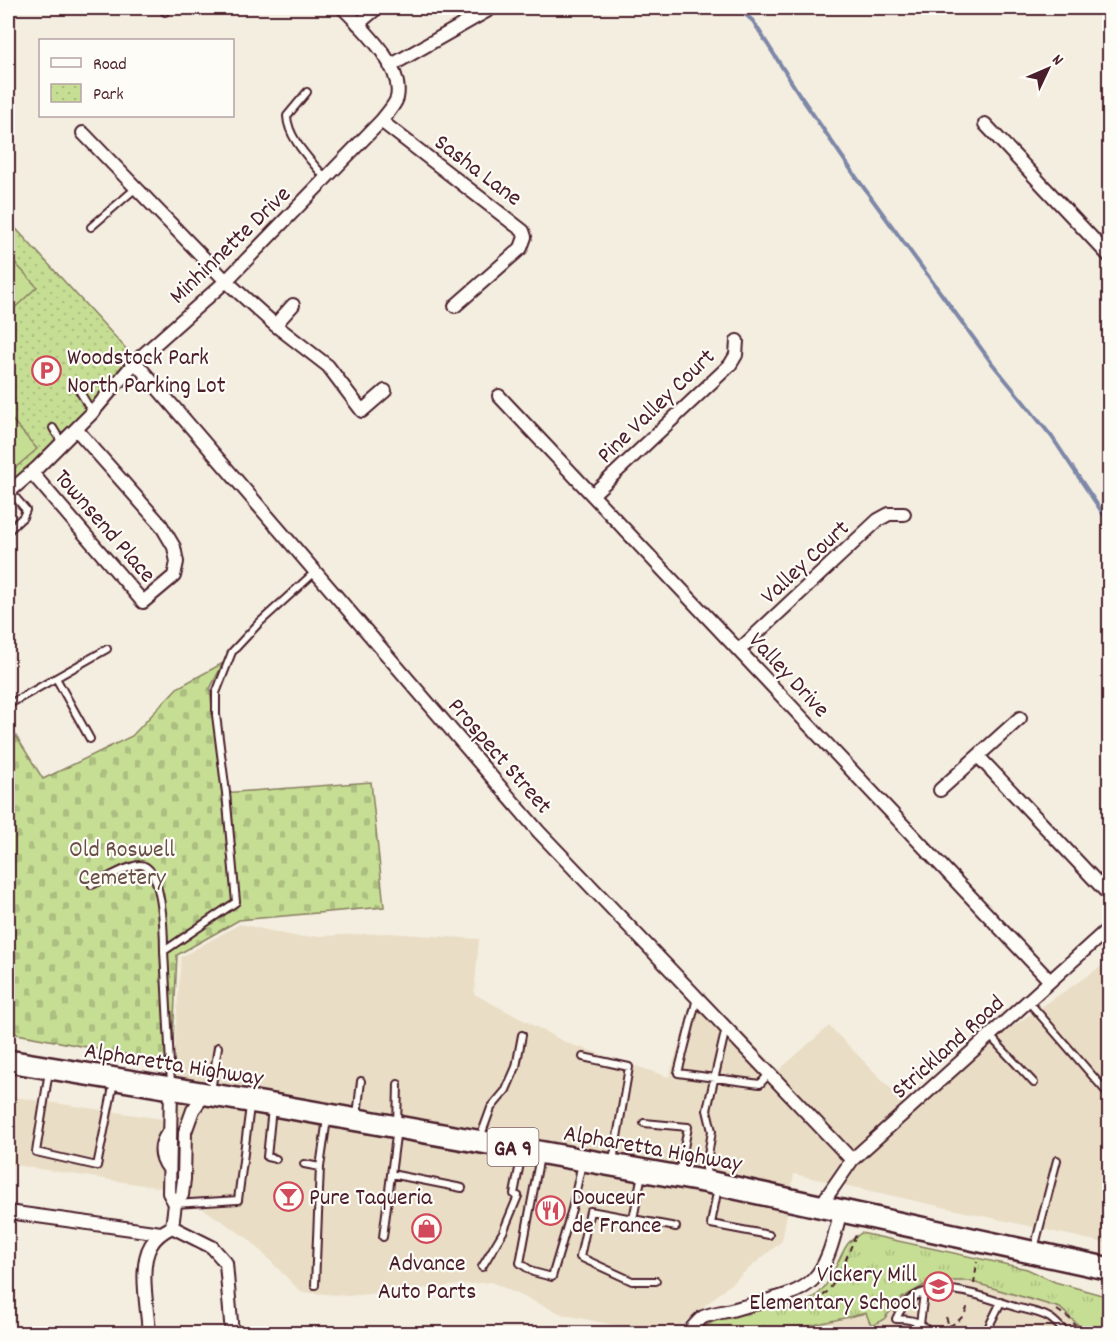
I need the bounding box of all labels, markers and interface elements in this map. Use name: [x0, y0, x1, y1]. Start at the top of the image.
legend: [39, 39, 234, 117]
north arrow: [1018, 39, 1078, 99]
text: N: [1046, 49, 1068, 71]
text: Road: [93, 53, 127, 78]
text: Park: [93, 83, 124, 108]
street label: Sasha Lane: [426, 127, 528, 216]
street label: Minhinnette Drive: [163, 179, 300, 313]
place label: Woodstock Park North Parking Lot: [67, 342, 226, 404]
street label: Pine Valley Court: [590, 342, 724, 473]
parking icon: Woodstock Park North Parking Lot: [30, 354, 62, 386]
street label: Townsend Place: [45, 463, 163, 591]
street label: Valley Court: [754, 513, 858, 613]
street label: Valley Drive: [739, 626, 836, 726]
street label: Prospect Street: [438, 691, 559, 823]
park label: Old Roswell Cemetery: [69, 834, 175, 896]
street label: Strickland Road: [885, 988, 1013, 1108]
street label: Alpharetta Highway: [82, 1035, 267, 1097]
street label: Alpharetta Highway: [561, 1118, 746, 1183]
road number: GA 9: [488, 1128, 538, 1166]
bar icon: Pure Taqueria: [272, 1180, 304, 1212]
place label: Pure Taqueria: [309, 1182, 433, 1216]
place label: Douceur de France: [572, 1182, 661, 1244]
restaurant icon: Douceur de France: [535, 1194, 567, 1226]
shop icon: Advance Auto Parts: [411, 1213, 443, 1245]
place label: Advance Auto Parts: [378, 1248, 476, 1310]
place label: Vickery Mill Elementary School: [749, 1259, 917, 1321]
school or university icon: Vickery Mill Elementary School: [922, 1271, 954, 1303]

